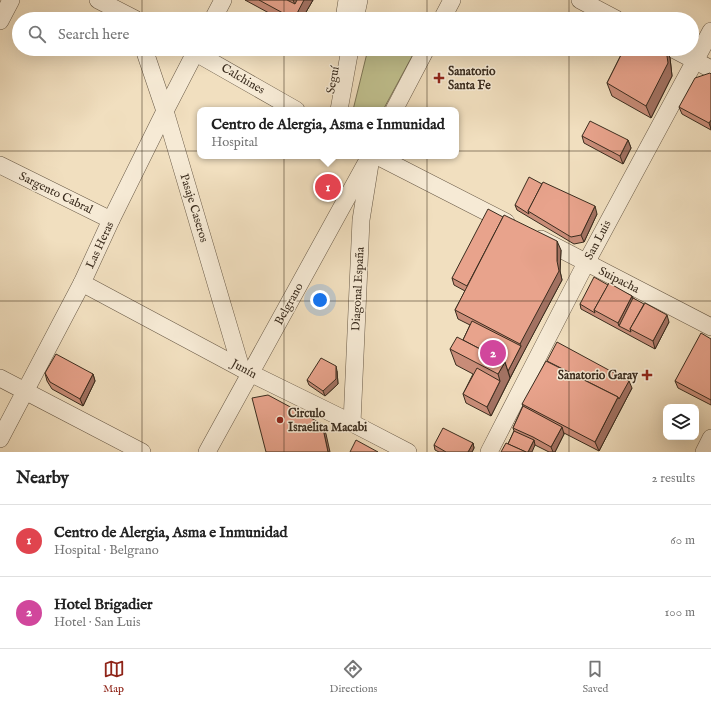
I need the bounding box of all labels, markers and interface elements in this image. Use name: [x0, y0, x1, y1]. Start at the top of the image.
search box: [12, 12, 699, 56]
icon: search: [26, 23, 48, 45]
text: Search here: [58, 25, 129, 44]
street label: Calchines: [219, 61, 267, 97]
street label: Seguí: [323, 64, 343, 95]
place label: Sanatorio Santa Fe: [448, 64, 496, 93]
marker: Sanatorio Santa Fe: [433, 72, 445, 84]
popup: [197, 107, 459, 159]
text: Centro de Alergia, Asma e Inmunidad: [211, 115, 445, 134]
text: Hospital: [211, 134, 258, 151]
street label: Sargento Cabral: [17, 169, 96, 218]
street label: Pasaje Caseros: [176, 172, 212, 244]
pin: 1: [315, 172, 341, 202]
street label: San Luis: [581, 218, 615, 262]
street label: Las Heras: [83, 219, 117, 271]
street label: Diagonal España: [348, 246, 369, 331]
street label: Suipacha: [596, 263, 643, 298]
street label: Belgrano: [271, 280, 307, 328]
your location: [310, 290, 330, 310]
pin: 2: [480, 338, 506, 368]
street label: Junín: [226, 355, 260, 383]
place label: Sanatorio Garay: [558, 368, 639, 384]
marker: Sanatorio Garay: [641, 369, 653, 381]
map controls: [663, 404, 699, 440]
button: layers: [663, 404, 699, 440]
place label: Circulo Israelita Macabi: [288, 406, 368, 435]
marker: Circulo Israelita Macabi: [275, 415, 285, 425]
text: Nearby: [16, 468, 69, 489]
text: 2 results: [651, 470, 695, 487]
text: Centro de Alergia, Asma e Inmunidad: [54, 523, 287, 542]
text: 1: [27, 532, 31, 549]
text: 60 m: [670, 532, 695, 549]
text: Hospital · Belgrano: [54, 542, 159, 559]
text: Hotel Brigadier: [54, 595, 153, 614]
text: 2: [26, 604, 32, 621]
text: 100 m: [665, 604, 695, 621]
text: Hotel · San Luis: [54, 614, 141, 631]
tab: Map: [103, 658, 125, 696]
tab: Directions: [330, 658, 377, 696]
tab: Saved: [582, 658, 608, 696]

